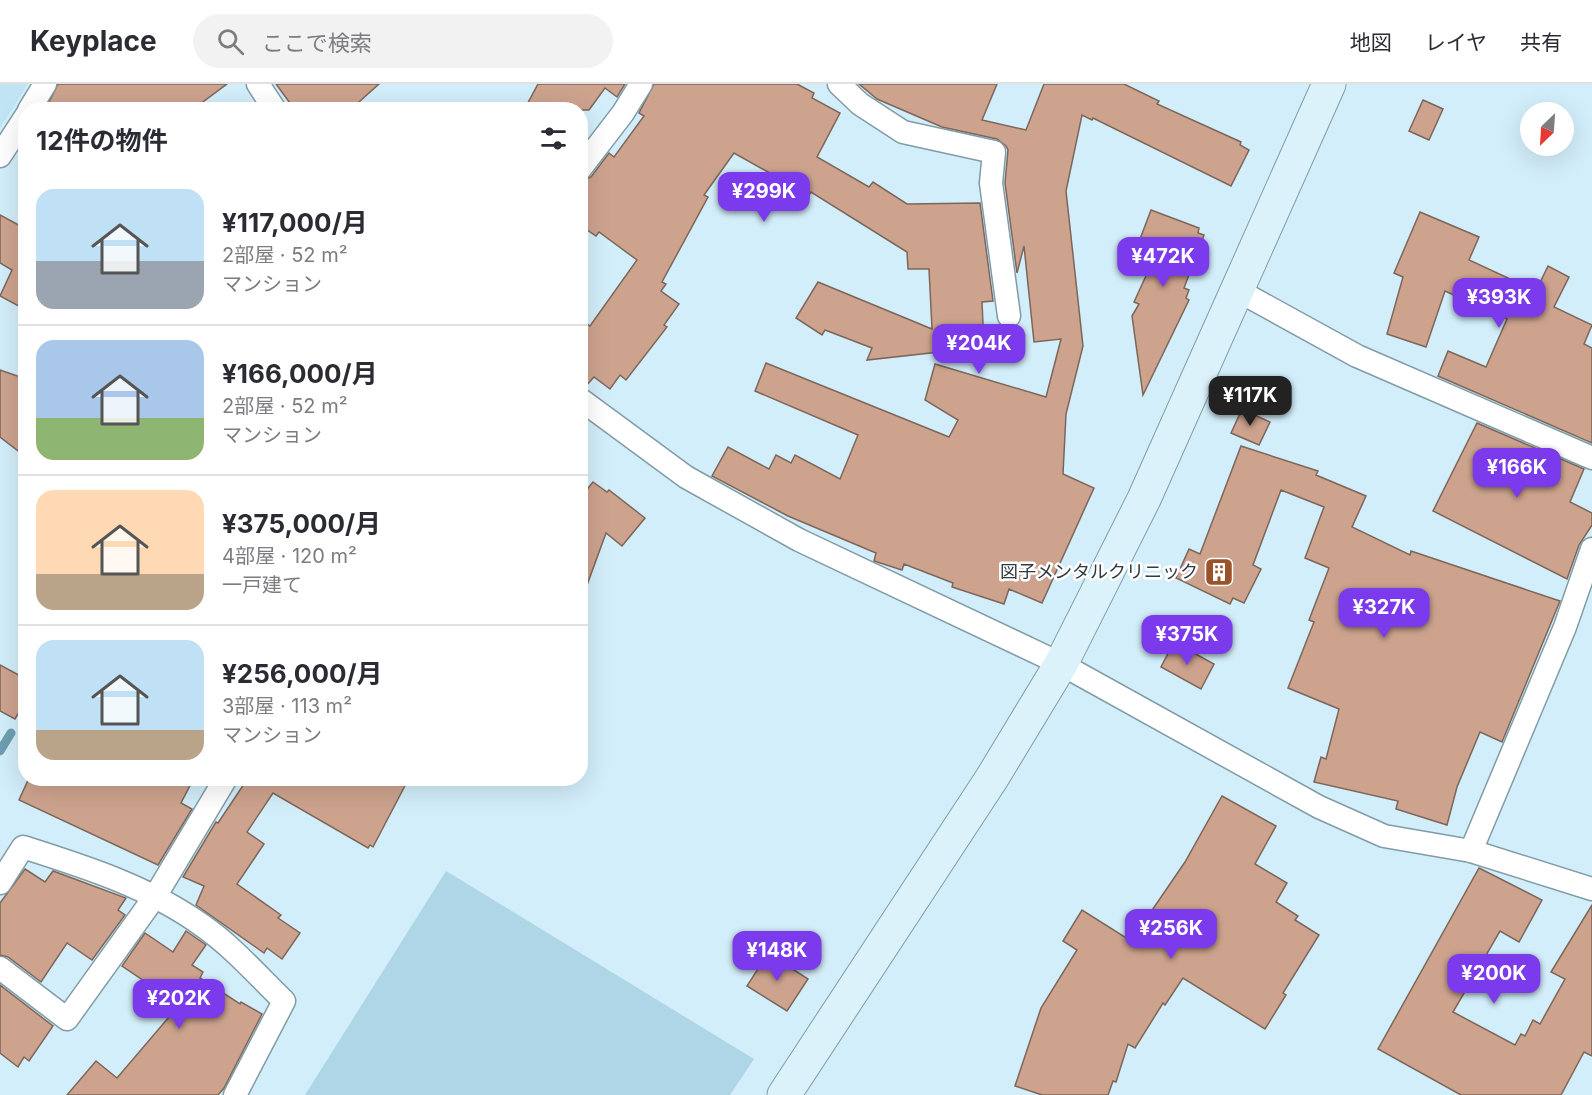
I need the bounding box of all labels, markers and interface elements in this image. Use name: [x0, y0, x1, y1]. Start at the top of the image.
search box: [193, 14, 613, 68]
text: Keyplace: [30, 24, 157, 58]
icon: search: [214, 25, 247, 58]
text: ここで検索: [262, 30, 372, 56]
text: 地図: [1350, 30, 1392, 55]
text: レイヤ: [1425, 30, 1487, 55]
text: 共有: [1520, 30, 1562, 55]
north arrow: [1520, 102, 1574, 156]
map controls: [1520, 102, 1574, 156]
icon: filters: [537, 122, 570, 155]
text: 12件の物件: [36, 125, 168, 156]
pin: ¥299K: [722, 172, 806, 223]
text: ¥299K: [732, 179, 796, 203]
text: ¥117,000/月: [222, 207, 368, 238]
icon: home: [84, 213, 156, 285]
pin: ¥472K: [1121, 237, 1205, 288]
text: 2部屋 · 52 m²: [222, 243, 348, 267]
text: ¥472K: [1131, 244, 1195, 268]
text: マンション: [222, 272, 322, 296]
pin: ¥393K: [1457, 278, 1541, 329]
text: ¥393K: [1467, 285, 1531, 309]
pin: ¥204K: [937, 324, 1021, 375]
text: ¥204K: [946, 331, 1012, 355]
text: ¥166,000/月: [222, 358, 378, 389]
icon: home: [84, 364, 156, 436]
pin: ¥117K: [1208, 376, 1292, 427]
text: ¥117K: [1223, 383, 1277, 407]
text: 2部屋 · 52 m²: [222, 394, 348, 418]
text: マンション: [222, 423, 322, 447]
pin: ¥166K: [1475, 448, 1559, 499]
text: ¥166K: [1487, 455, 1547, 479]
text: ¥375,000/月: [222, 508, 381, 539]
icon: home: [84, 514, 156, 586]
text: 4部屋 · 120 m²: [222, 544, 357, 568]
building icon: 図子メンタルクリニック: [1203, 556, 1235, 588]
place label: 図子メンタルクリニック: [1000, 561, 1198, 582]
text: 一戸建て: [222, 573, 302, 597]
pin: ¥327K: [1342, 588, 1426, 639]
text: ¥327K: [1353, 595, 1415, 619]
pin: ¥375K: [1145, 615, 1229, 666]
text: ¥375K: [1156, 622, 1218, 646]
text: ¥256,000/月: [222, 658, 383, 689]
icon: home: [84, 664, 156, 736]
text: 3部屋 · 113 m²: [222, 694, 352, 718]
text: マンション: [222, 723, 322, 747]
pin: ¥256K: [1129, 909, 1213, 960]
text: ¥256K: [1139, 916, 1203, 940]
pin: ¥148K: [735, 931, 819, 982]
text: ¥148K: [747, 938, 807, 962]
pin: ¥200K: [1452, 954, 1536, 1005]
text: ¥200K: [1461, 961, 1527, 985]
pin: ¥202K: [137, 979, 221, 1030]
text: ¥202K: [147, 986, 211, 1010]

